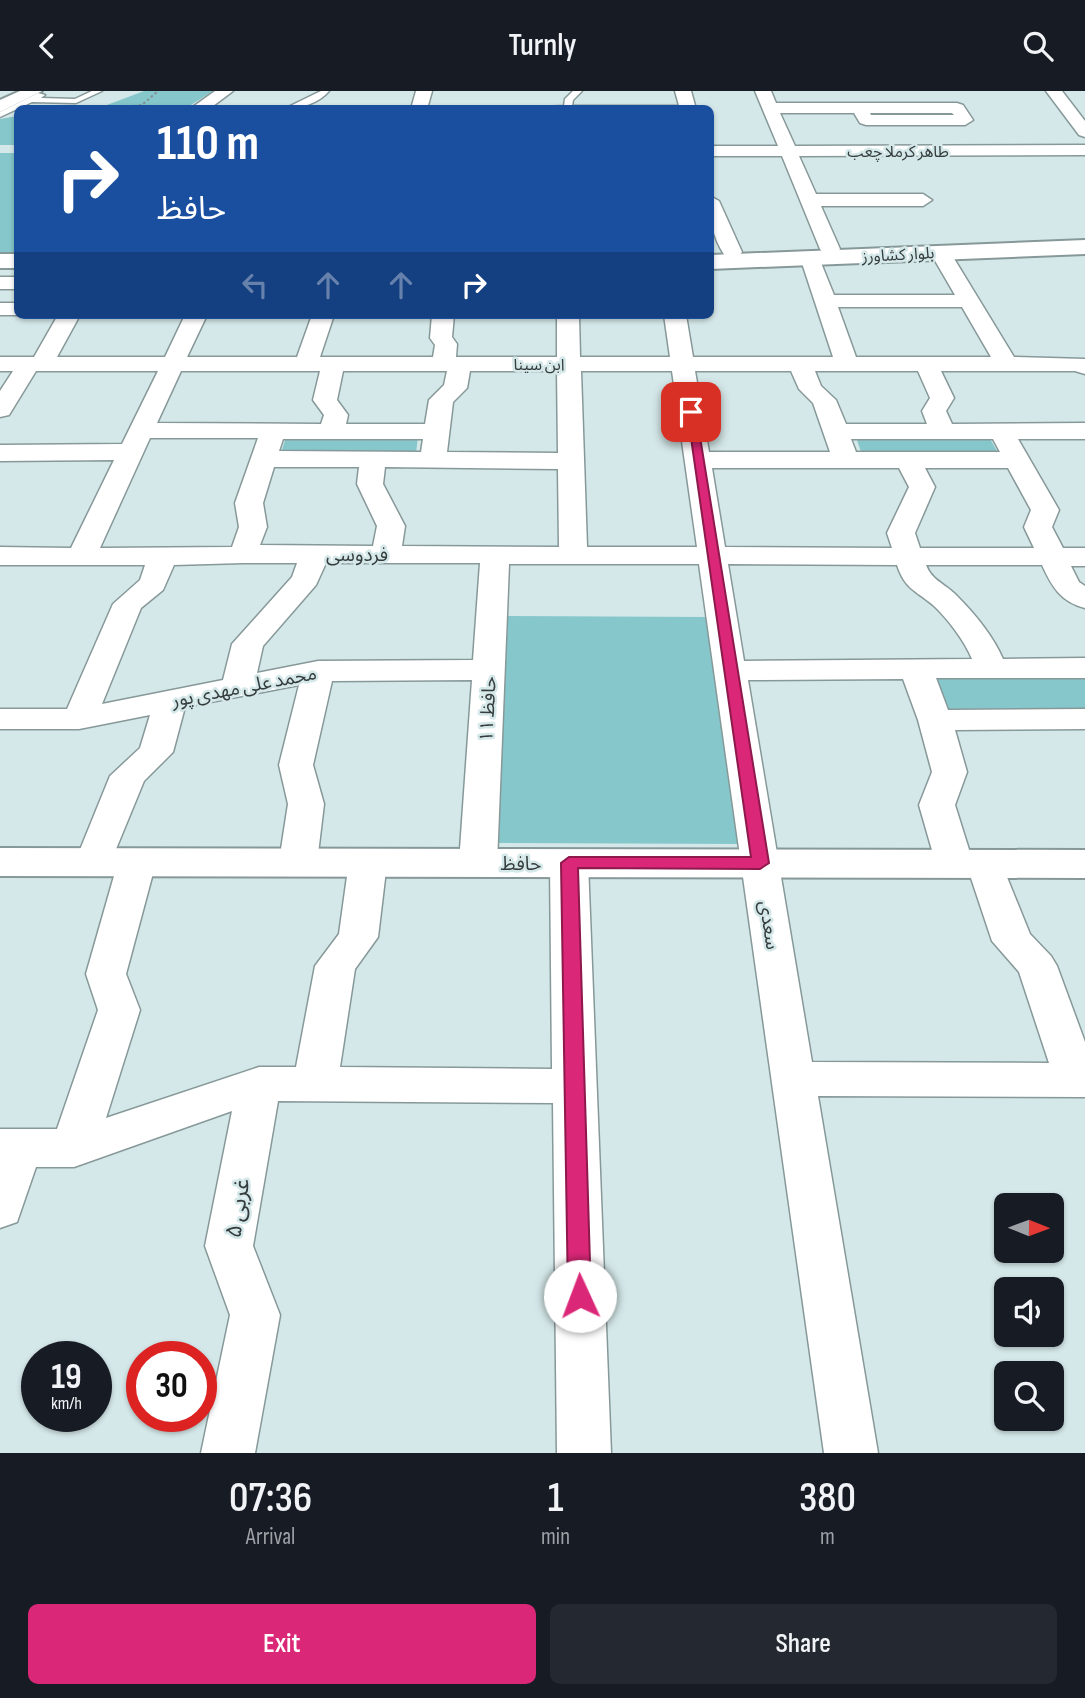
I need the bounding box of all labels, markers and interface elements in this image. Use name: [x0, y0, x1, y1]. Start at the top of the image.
text: Turnly: [508, 26, 577, 65]
icon: back: [28, 27, 66, 65]
icon: search: [1019, 27, 1057, 65]
text: 110 m: [157, 115, 259, 174]
icon: right: [42, 133, 133, 224]
street label: طاهر کرملا چعب: [847, 143, 949, 162]
text: حافظ: [157, 190, 226, 229]
street label: بلوار کشاورز: [860, 244, 935, 267]
icon: left: [236, 266, 274, 304]
icon: ahead: [309, 266, 347, 304]
icon: ahead: [382, 266, 420, 304]
icon: right: [455, 266, 493, 304]
street label: ابن سینا: [514, 356, 565, 375]
pin: [661, 382, 721, 442]
icon: arrive: [672, 393, 710, 431]
street label: فردوسی: [326, 544, 388, 567]
street label: محمد علی مهدی پور: [169, 662, 319, 713]
street label: حافظ ۱۱: [475, 676, 502, 743]
street label: حافظ: [500, 853, 542, 876]
street label: سعدی: [753, 899, 784, 951]
street label: ۵ غربی: [219, 1176, 257, 1240]
north arrow: [994, 1193, 1064, 1263]
map controls: [994, 1193, 1064, 1431]
position arrow: [543, 1259, 617, 1333]
button: sound: [994, 1277, 1064, 1347]
speed limit sign: 30: [126, 1341, 217, 1432]
text: 19: [51, 1356, 82, 1399]
button: search: [994, 1361, 1064, 1431]
text: km/h: [51, 1393, 82, 1414]
text: 07:36: [229, 1473, 312, 1524]
text: 1: [548, 1473, 563, 1524]
text: 380: [799, 1473, 856, 1524]
text: Arrival: [246, 1523, 295, 1551]
text: min: [541, 1523, 570, 1551]
text: m: [820, 1523, 835, 1551]
button: Exit: [28, 1604, 536, 1684]
button: Share: [550, 1604, 1057, 1684]

